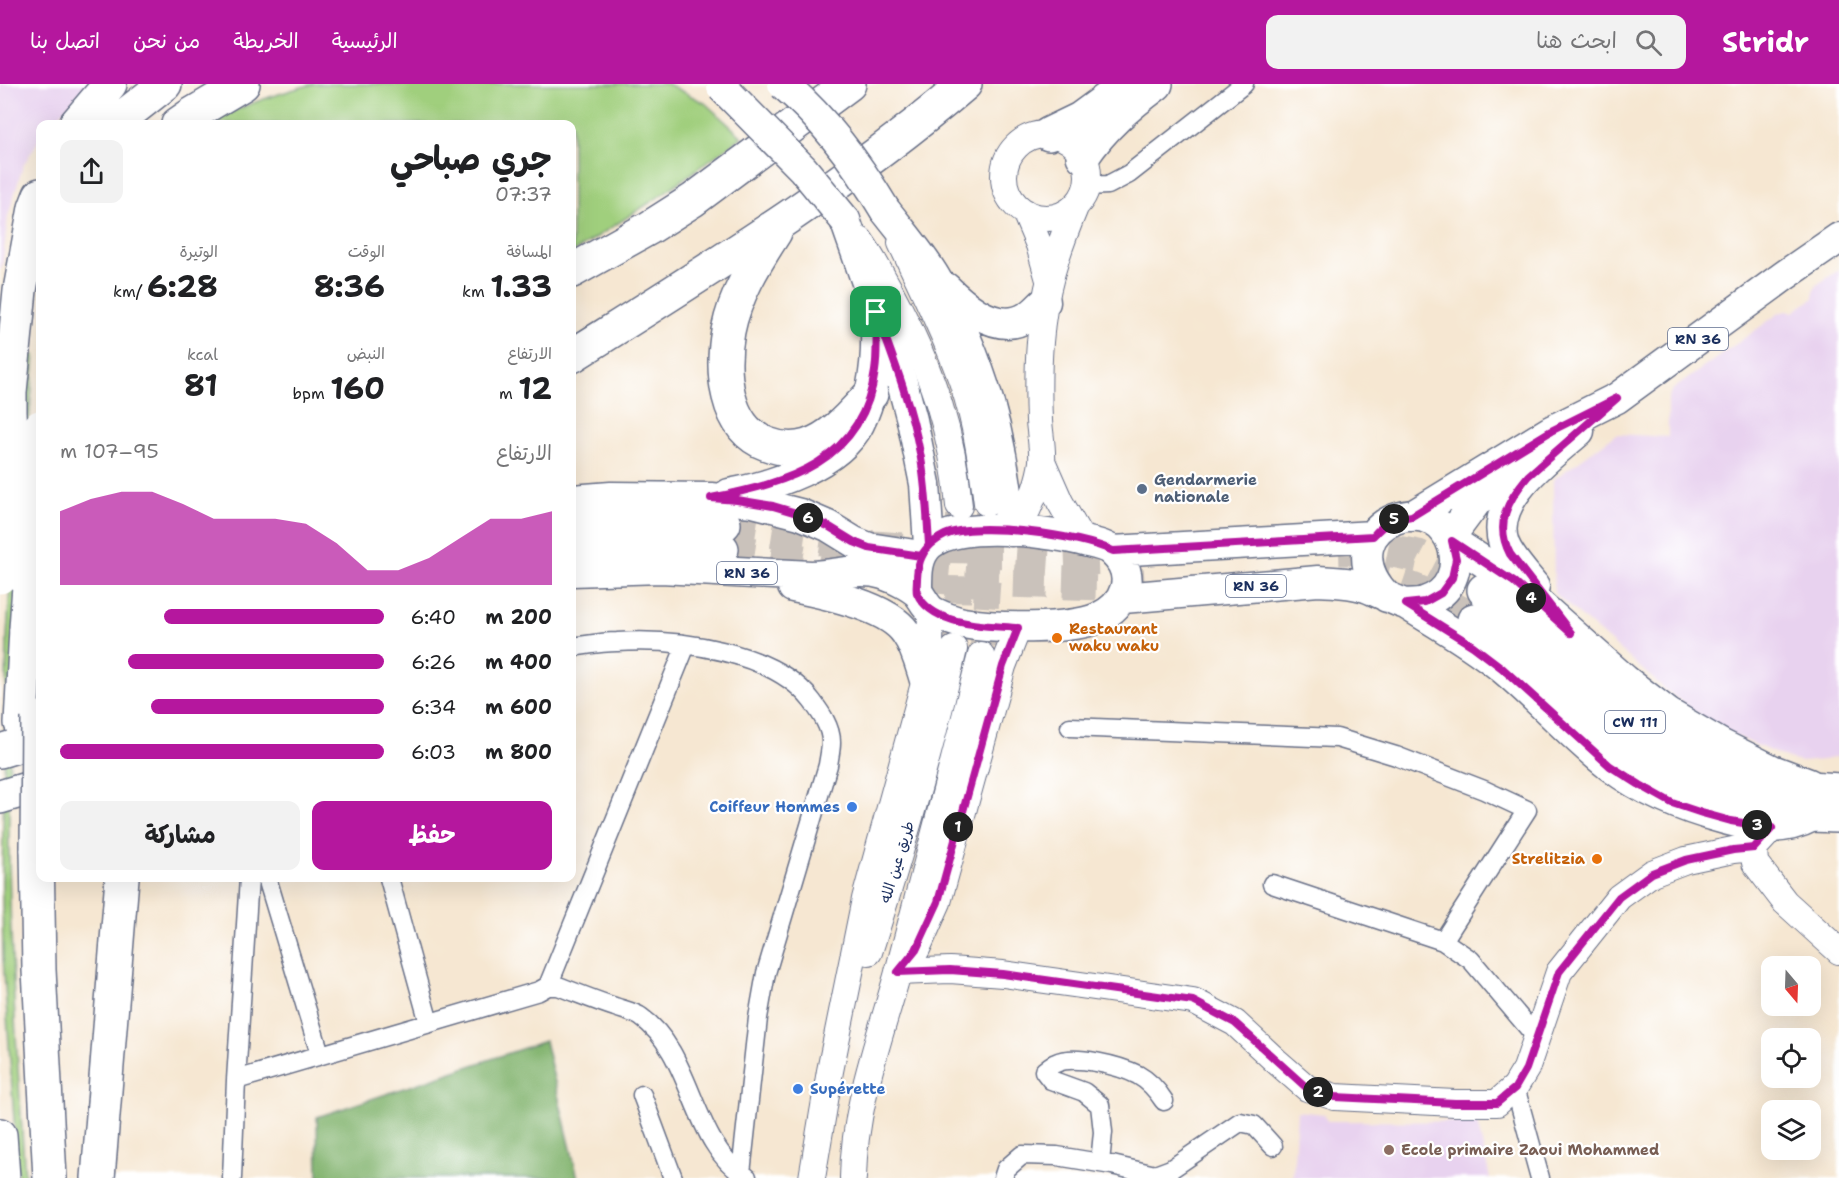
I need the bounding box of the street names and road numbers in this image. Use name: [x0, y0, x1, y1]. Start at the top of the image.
road number: RN 36: [1668, 328, 1728, 350]
road number: RN 36: [717, 562, 777, 584]
road number: RN 36: [1226, 575, 1286, 597]
road number: CW 111: [1605, 711, 1665, 733]
street label: طريق عين الله: [875, 819, 919, 905]

